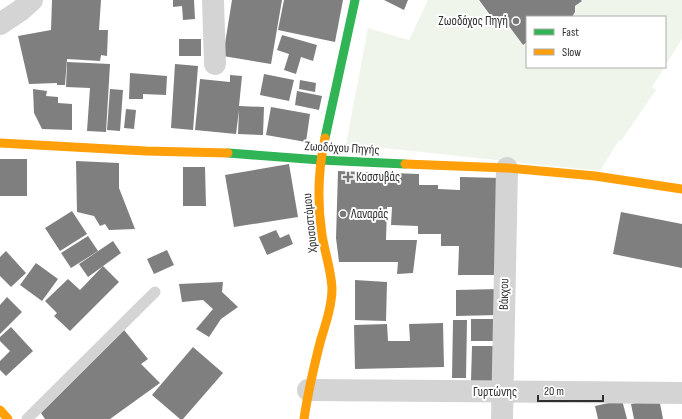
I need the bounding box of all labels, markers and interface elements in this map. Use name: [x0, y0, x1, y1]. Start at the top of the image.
place label: Ζωοδόχος Πηγή: [438, 13, 508, 29]
marker: Ζωοδόχος Πηγή: [511, 16, 521, 26]
legend: [526, 16, 666, 68]
text: Fast: [562, 25, 579, 40]
text: Slow: [562, 45, 581, 60]
street label: Ζωοδόχου Πηγής: [304, 138, 380, 158]
place label: Κοσσυβάς: [356, 169, 400, 185]
marker: Κοσσυβάς: [343, 172, 353, 182]
street label: Χρυσοστόμου: [299, 192, 321, 255]
place label: Λαναράς: [350, 206, 388, 222]
marker: Λαναράς: [338, 209, 348, 219]
street label: Βάκχου: [496, 278, 512, 310]
scale bar: [538, 377, 603, 403]
street label: Γυρτώνης: [473, 384, 517, 400]
text: 20 m: [544, 384, 564, 399]

